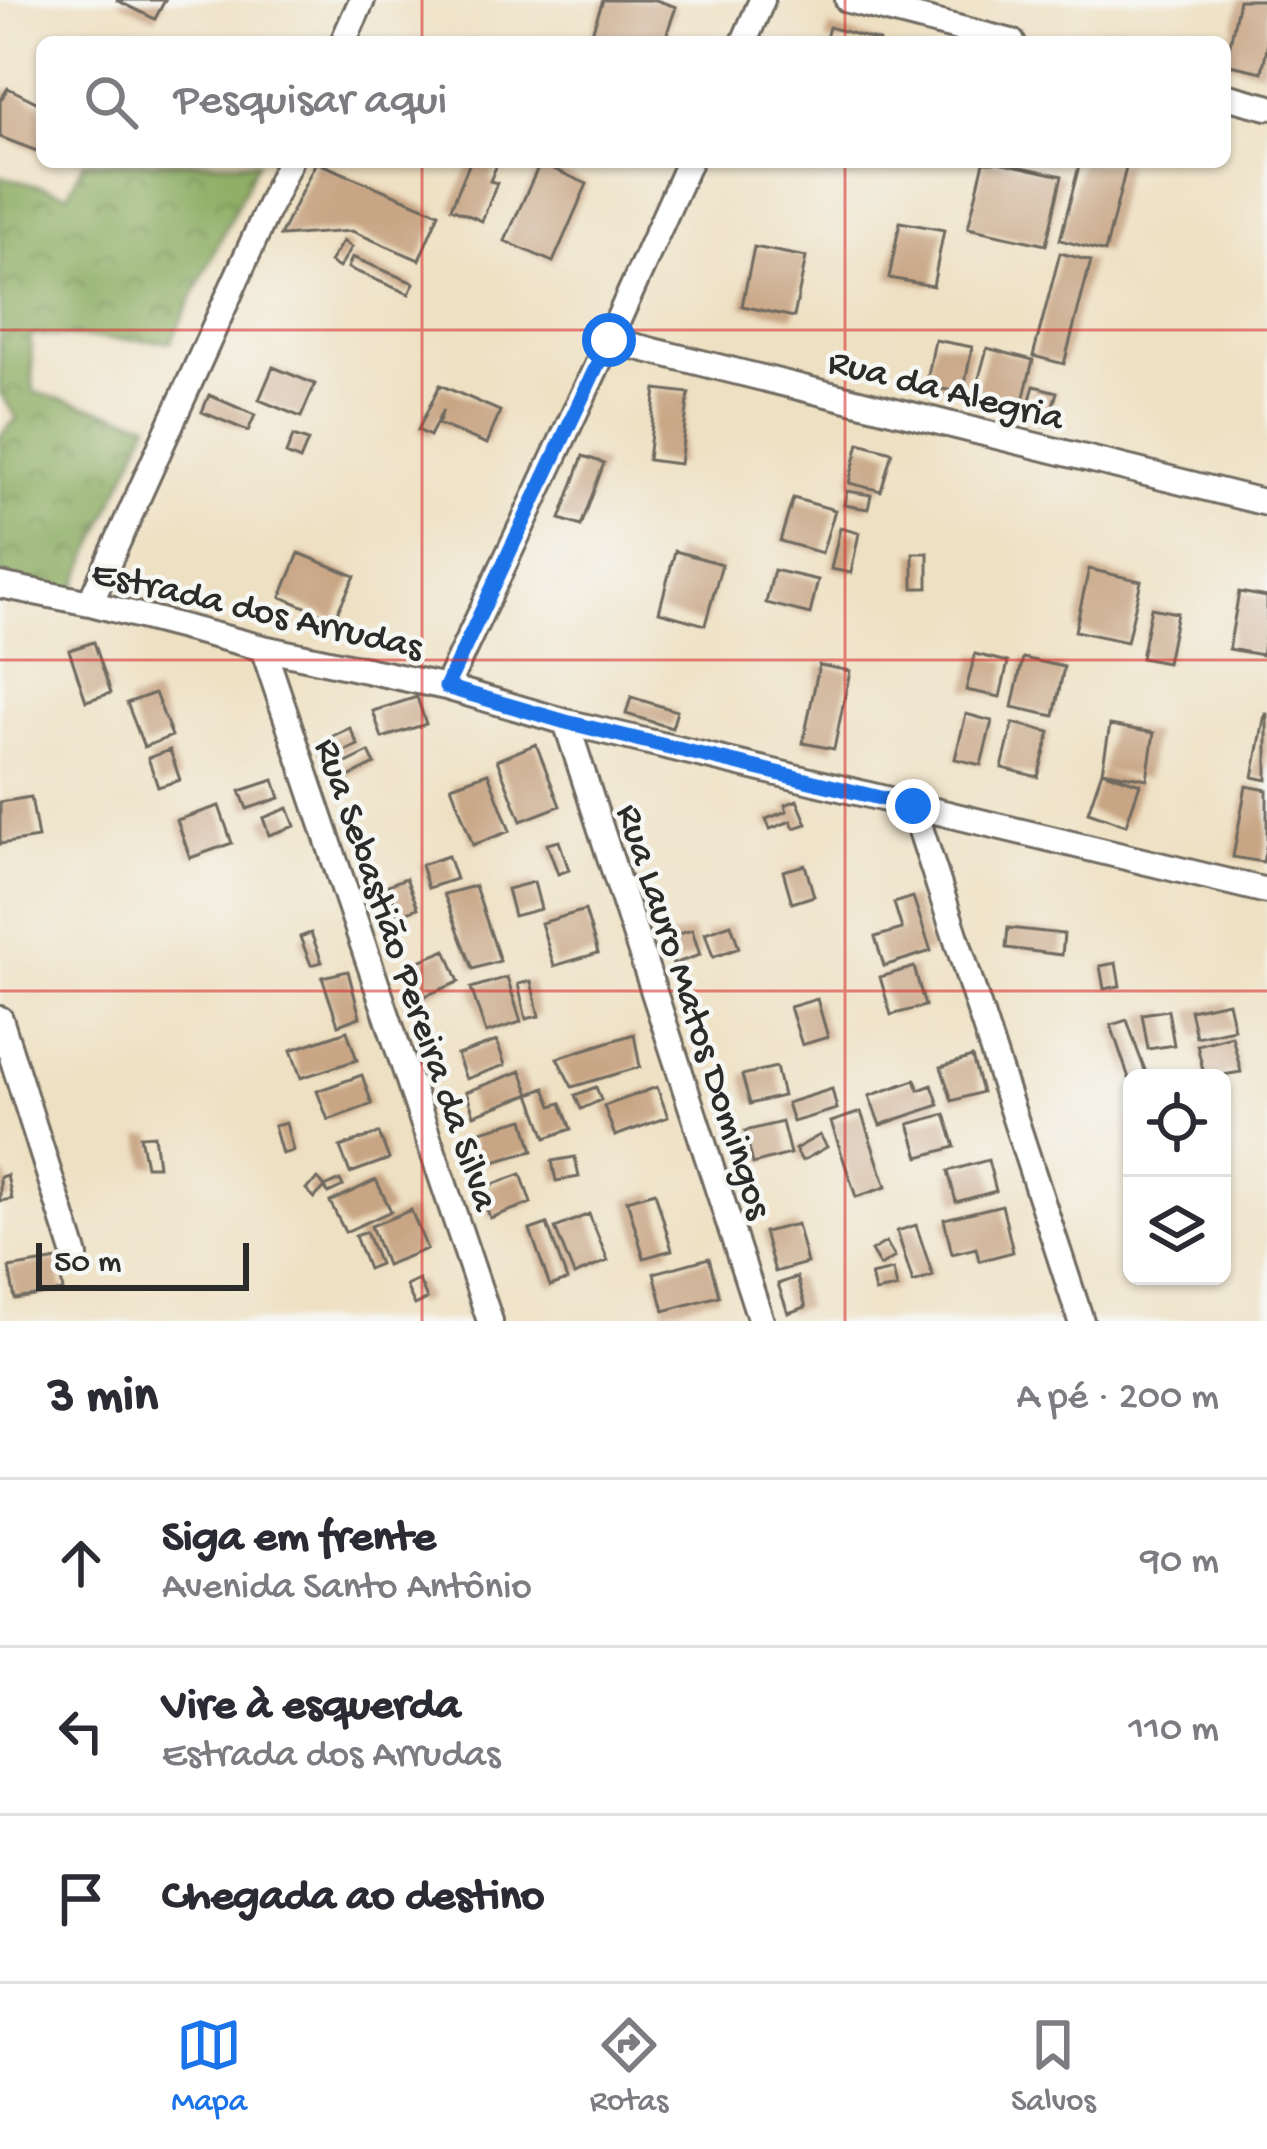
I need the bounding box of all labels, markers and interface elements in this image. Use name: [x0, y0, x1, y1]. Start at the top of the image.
search box: [36, 36, 1231, 168]
icon: search: [78, 69, 144, 135]
text: Pesquisar aqui: [174, 76, 447, 129]
route start: [582, 313, 636, 367]
street label: Rua da Alegria: [823, 341, 1069, 445]
street label: Estrada dos Arrudas: [86, 552, 428, 674]
street label: Rua Sebastião Pereira da Silva: [301, 733, 506, 1219]
route end: [886, 779, 940, 833]
street label: Rua Lauro Matos Domingos: [603, 799, 781, 1227]
map controls: [1123, 1069, 1231, 1285]
button: locate: [1123, 1069, 1231, 1177]
button: layers: [1123, 1177, 1231, 1285]
scale bar: [36, 1237, 249, 1290]
text: 50 m: [54, 1245, 121, 1283]
text: 3 min: [48, 1369, 158, 1429]
text: A pé · 200 m: [1016, 1376, 1219, 1422]
text: Siga em frente: [162, 1513, 436, 1566]
icon: ahead: [48, 1530, 114, 1596]
text: 90 m: [1140, 1540, 1219, 1586]
text: Avenida Santo Antônio: [162, 1566, 532, 1612]
text: Vire à esquerda: [162, 1681, 461, 1734]
icon: left: [48, 1698, 114, 1764]
text: 110 m: [1128, 1708, 1219, 1754]
text: Estrada dos Arrudas: [162, 1734, 500, 1780]
icon: arrive: [48, 1866, 114, 1932]
text: Chegada ao destino: [162, 1872, 544, 1925]
tab: Mapa: [171, 2012, 247, 2122]
tab: Rotas: [590, 2012, 668, 2122]
tab: Salvos: [1011, 2012, 1096, 2122]

